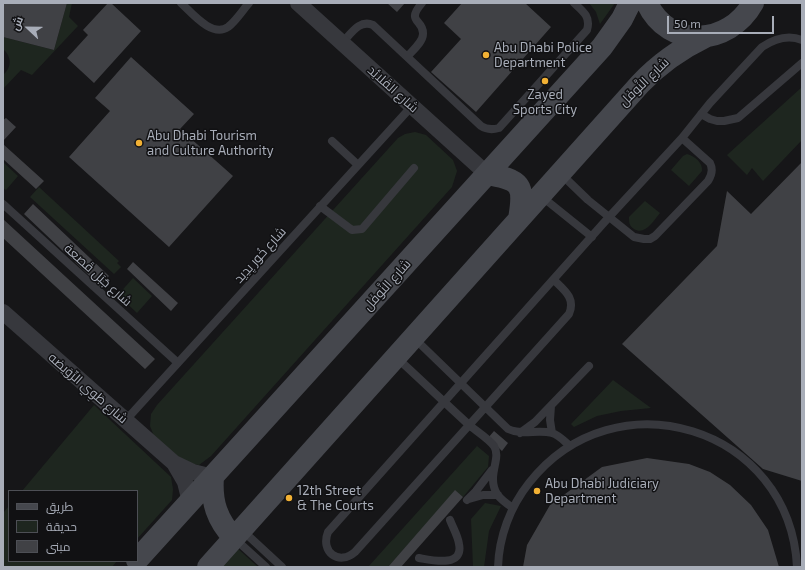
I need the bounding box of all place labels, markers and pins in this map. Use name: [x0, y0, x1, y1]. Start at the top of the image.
place label: Abu Dhabi Police Department: [494, 40, 592, 71]
marker: Abu Dhabi Police Department: [481, 50, 491, 60]
marker: Zayed Sports City: [540, 76, 550, 86]
place label: Zayed Sports City: [513, 87, 577, 118]
place label: Abu Dhabi Tourism and Culture Authority: [147, 128, 274, 159]
marker: Abu Dhabi Tourism and Culture Authority: [134, 138, 144, 148]
place label: Abu Dhabi Judiciary Department: [545, 476, 659, 507]
place label: 12th Street & The Courts: [297, 483, 374, 514]
marker: Abu Dhabi Judiciary Department: [532, 486, 542, 496]
marker: 12th Street & The Courts: [284, 493, 294, 503]

